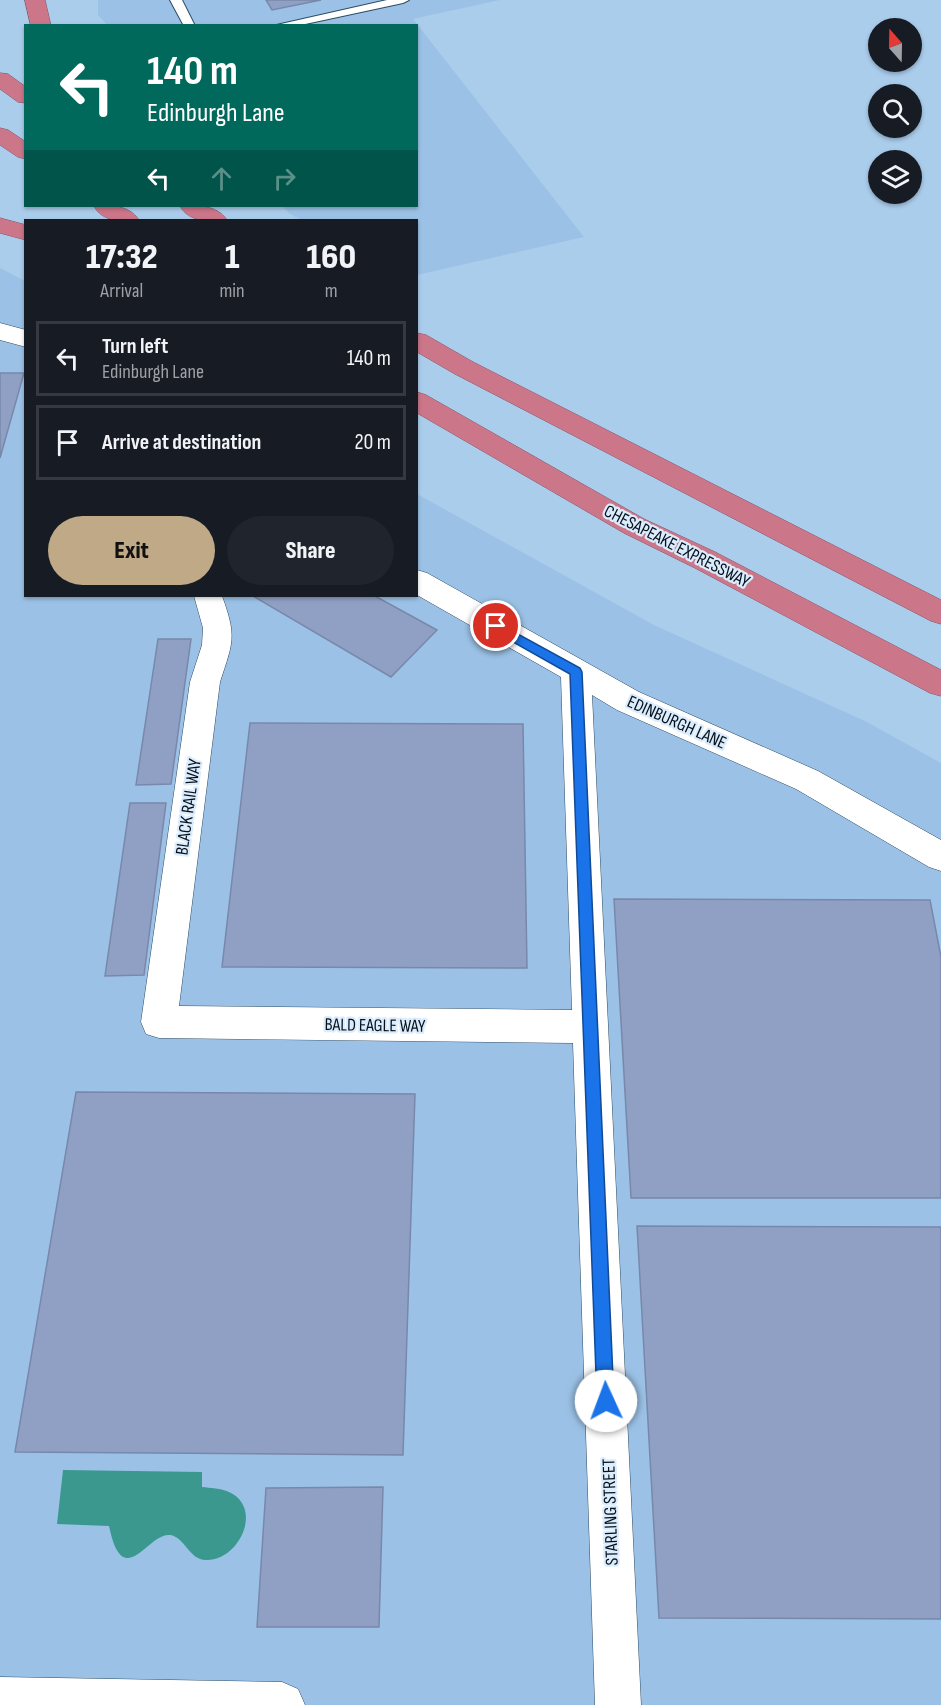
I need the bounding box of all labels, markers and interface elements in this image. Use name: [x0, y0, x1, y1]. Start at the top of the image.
north arrow: [868, 18, 922, 72]
map controls: [868, 18, 922, 204]
text: 140 m: [147, 46, 238, 97]
icon: left: [48, 48, 126, 126]
button: search: [868, 84, 922, 138]
text: Edinburgh Lane: [147, 97, 285, 129]
button: layers: [868, 150, 922, 204]
icon: left: [142, 162, 175, 195]
icon: ahead: [205, 162, 238, 195]
icon: right: [268, 162, 301, 195]
text: 17:32: [86, 236, 158, 279]
text: 1: [225, 236, 239, 279]
text: 160: [306, 236, 356, 279]
text: Arrival: [100, 279, 143, 303]
text: min: [219, 279, 245, 303]
text: m: [325, 279, 338, 303]
text: Turn left: [102, 333, 168, 360]
icon: left: [51, 342, 84, 375]
text: 140 m: [347, 345, 391, 372]
text: Edinburgh Lane: [102, 360, 204, 384]
icon: arrive: [51, 426, 84, 459]
text: Arrive at destination: [102, 429, 261, 456]
text: 20 m: [355, 429, 391, 456]
street label: CHESAPEAKE EXPRESSWAY: [600, 501, 754, 593]
button: Exit: [48, 516, 215, 585]
button: Share: [227, 516, 394, 585]
pin: [470, 600, 521, 651]
icon: arrive: [479, 609, 512, 642]
street label: EDINBURGH LANE: [624, 691, 730, 754]
street label: BLACK RAIL WAY: [171, 757, 206, 857]
street label: BALD EAGLE WAY: [325, 1014, 426, 1037]
position arrow: [574, 1369, 638, 1433]
street label: STARLING STREET: [598, 1458, 623, 1566]

